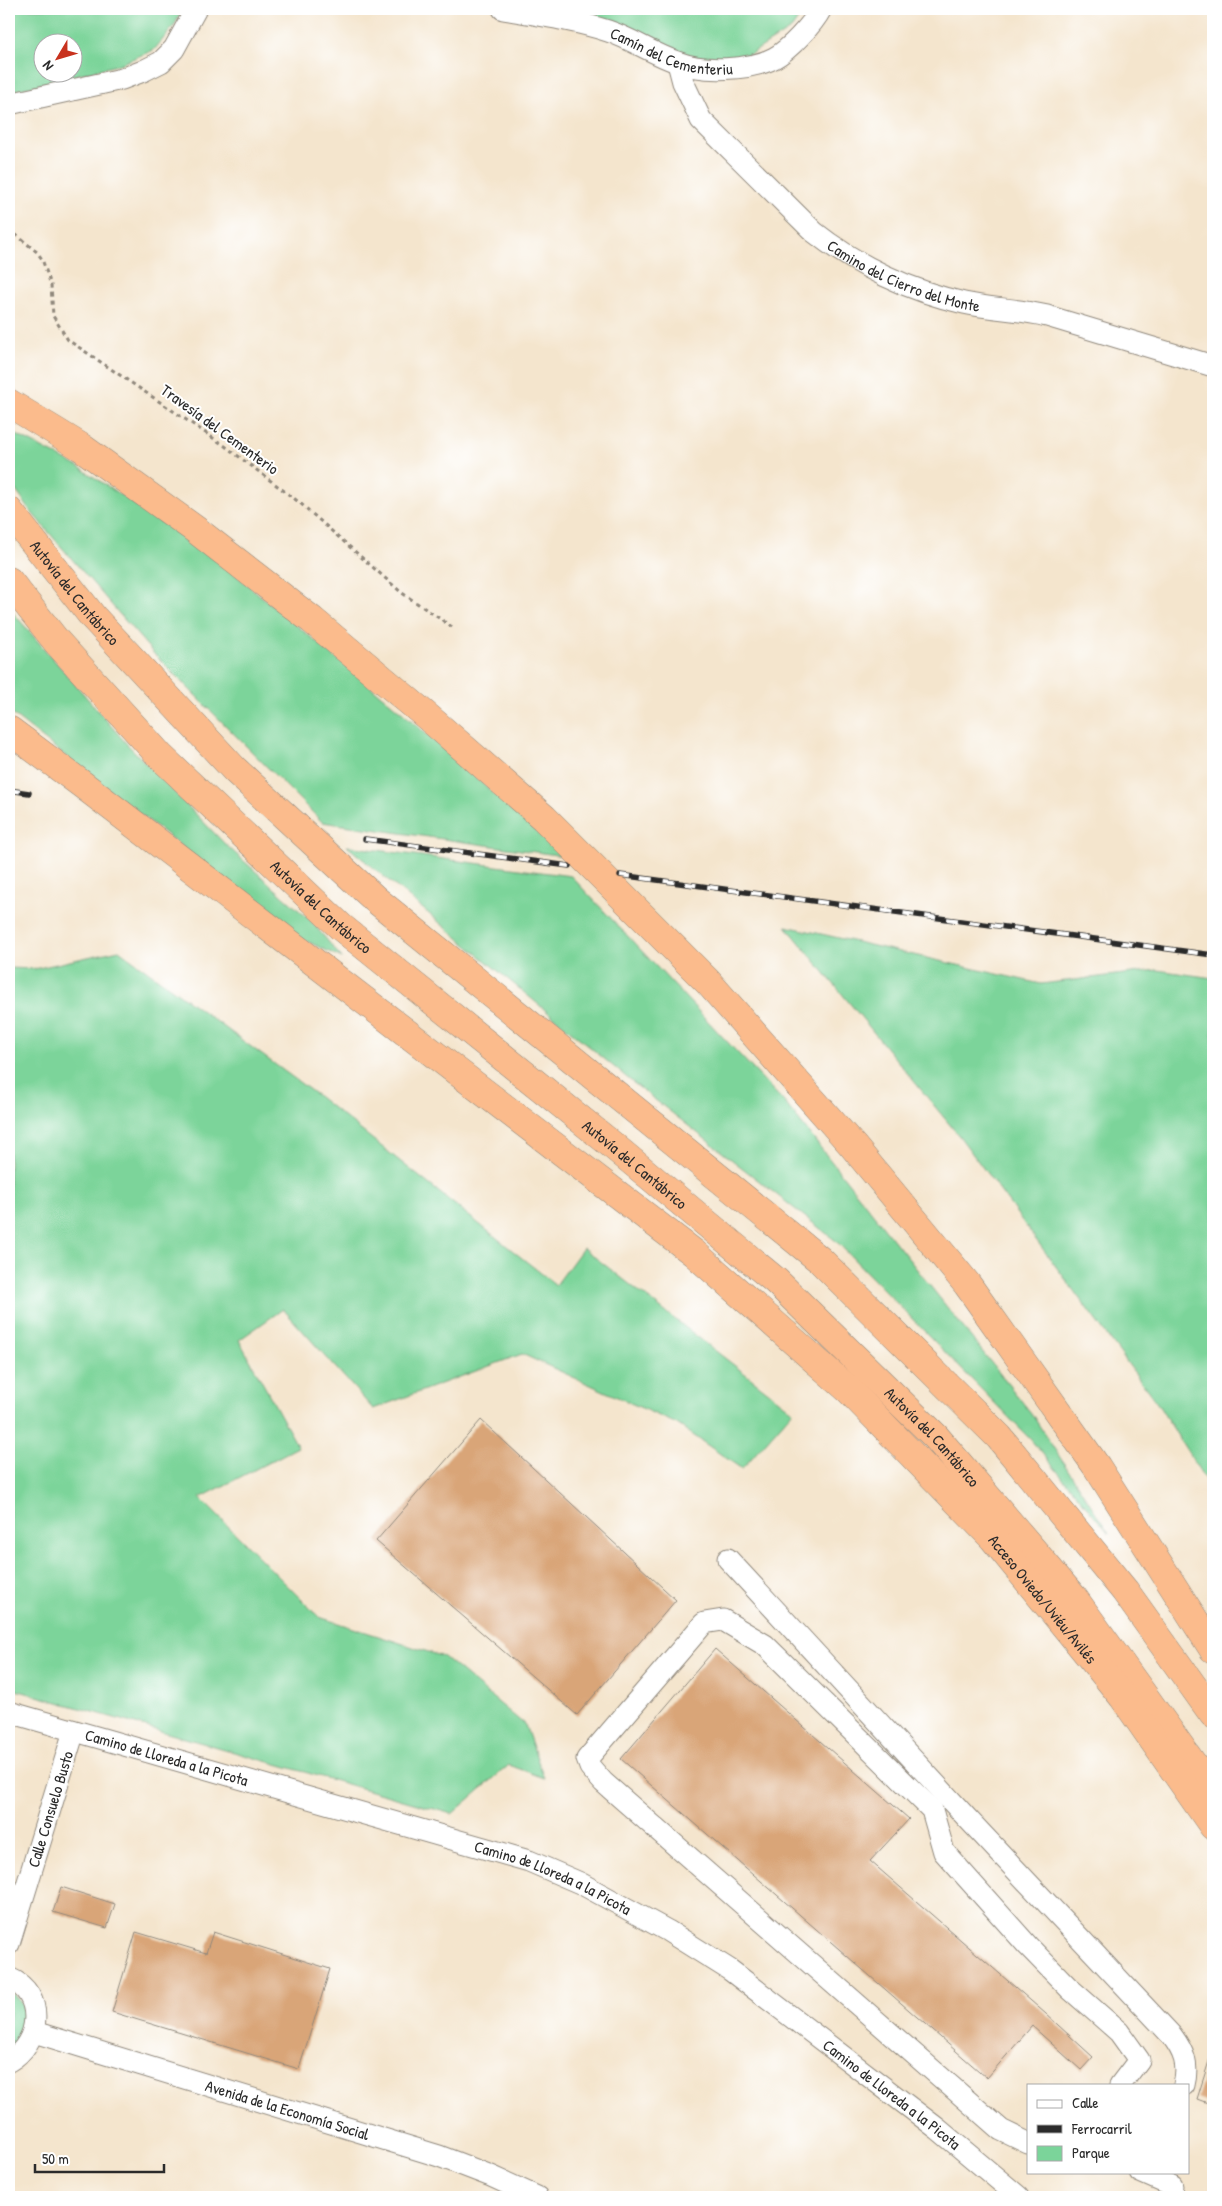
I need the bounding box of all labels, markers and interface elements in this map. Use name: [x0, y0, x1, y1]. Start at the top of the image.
street label: Camín del Cementeriu: [607, 22, 734, 80]
north arrow: [32, 32, 82, 82]
text: N: [37, 57, 57, 75]
street label: Camino del Cierro del Monte: [823, 234, 982, 317]
street label: Travesía del Cementerio: [157, 379, 284, 480]
street label: Autovía del Cantábrico: [25, 536, 125, 650]
street label: Autovía del Cantábrico: [266, 855, 377, 959]
street label: Autovía del Cantábrico: [578, 1114, 693, 1214]
street label: Autovía del Cantábrico: [880, 1382, 985, 1492]
street label: Acceso Oviedo/Uviéu/Avilés: [984, 1530, 1102, 1668]
street label: Camino de Lloreda a la Picota: [83, 1723, 251, 1791]
street label: Calle Consuelo Busto: [22, 1748, 78, 1870]
street label: Camino de Lloreda a la Picota: [472, 1835, 635, 1920]
street label: Camino de Lloreda a la Picota: [818, 2034, 965, 2154]
street label: Avenida de la Economía Social: [203, 2074, 373, 2145]
legend: [1027, 2084, 1190, 2174]
text: Calle: [1072, 2092, 1099, 2113]
text: Ferrocarril: [1071, 2118, 1132, 2139]
scale bar: [35, 2141, 164, 2173]
text: Parque: [1072, 2142, 1110, 2163]
text: 50 m: [42, 2148, 69, 2169]

